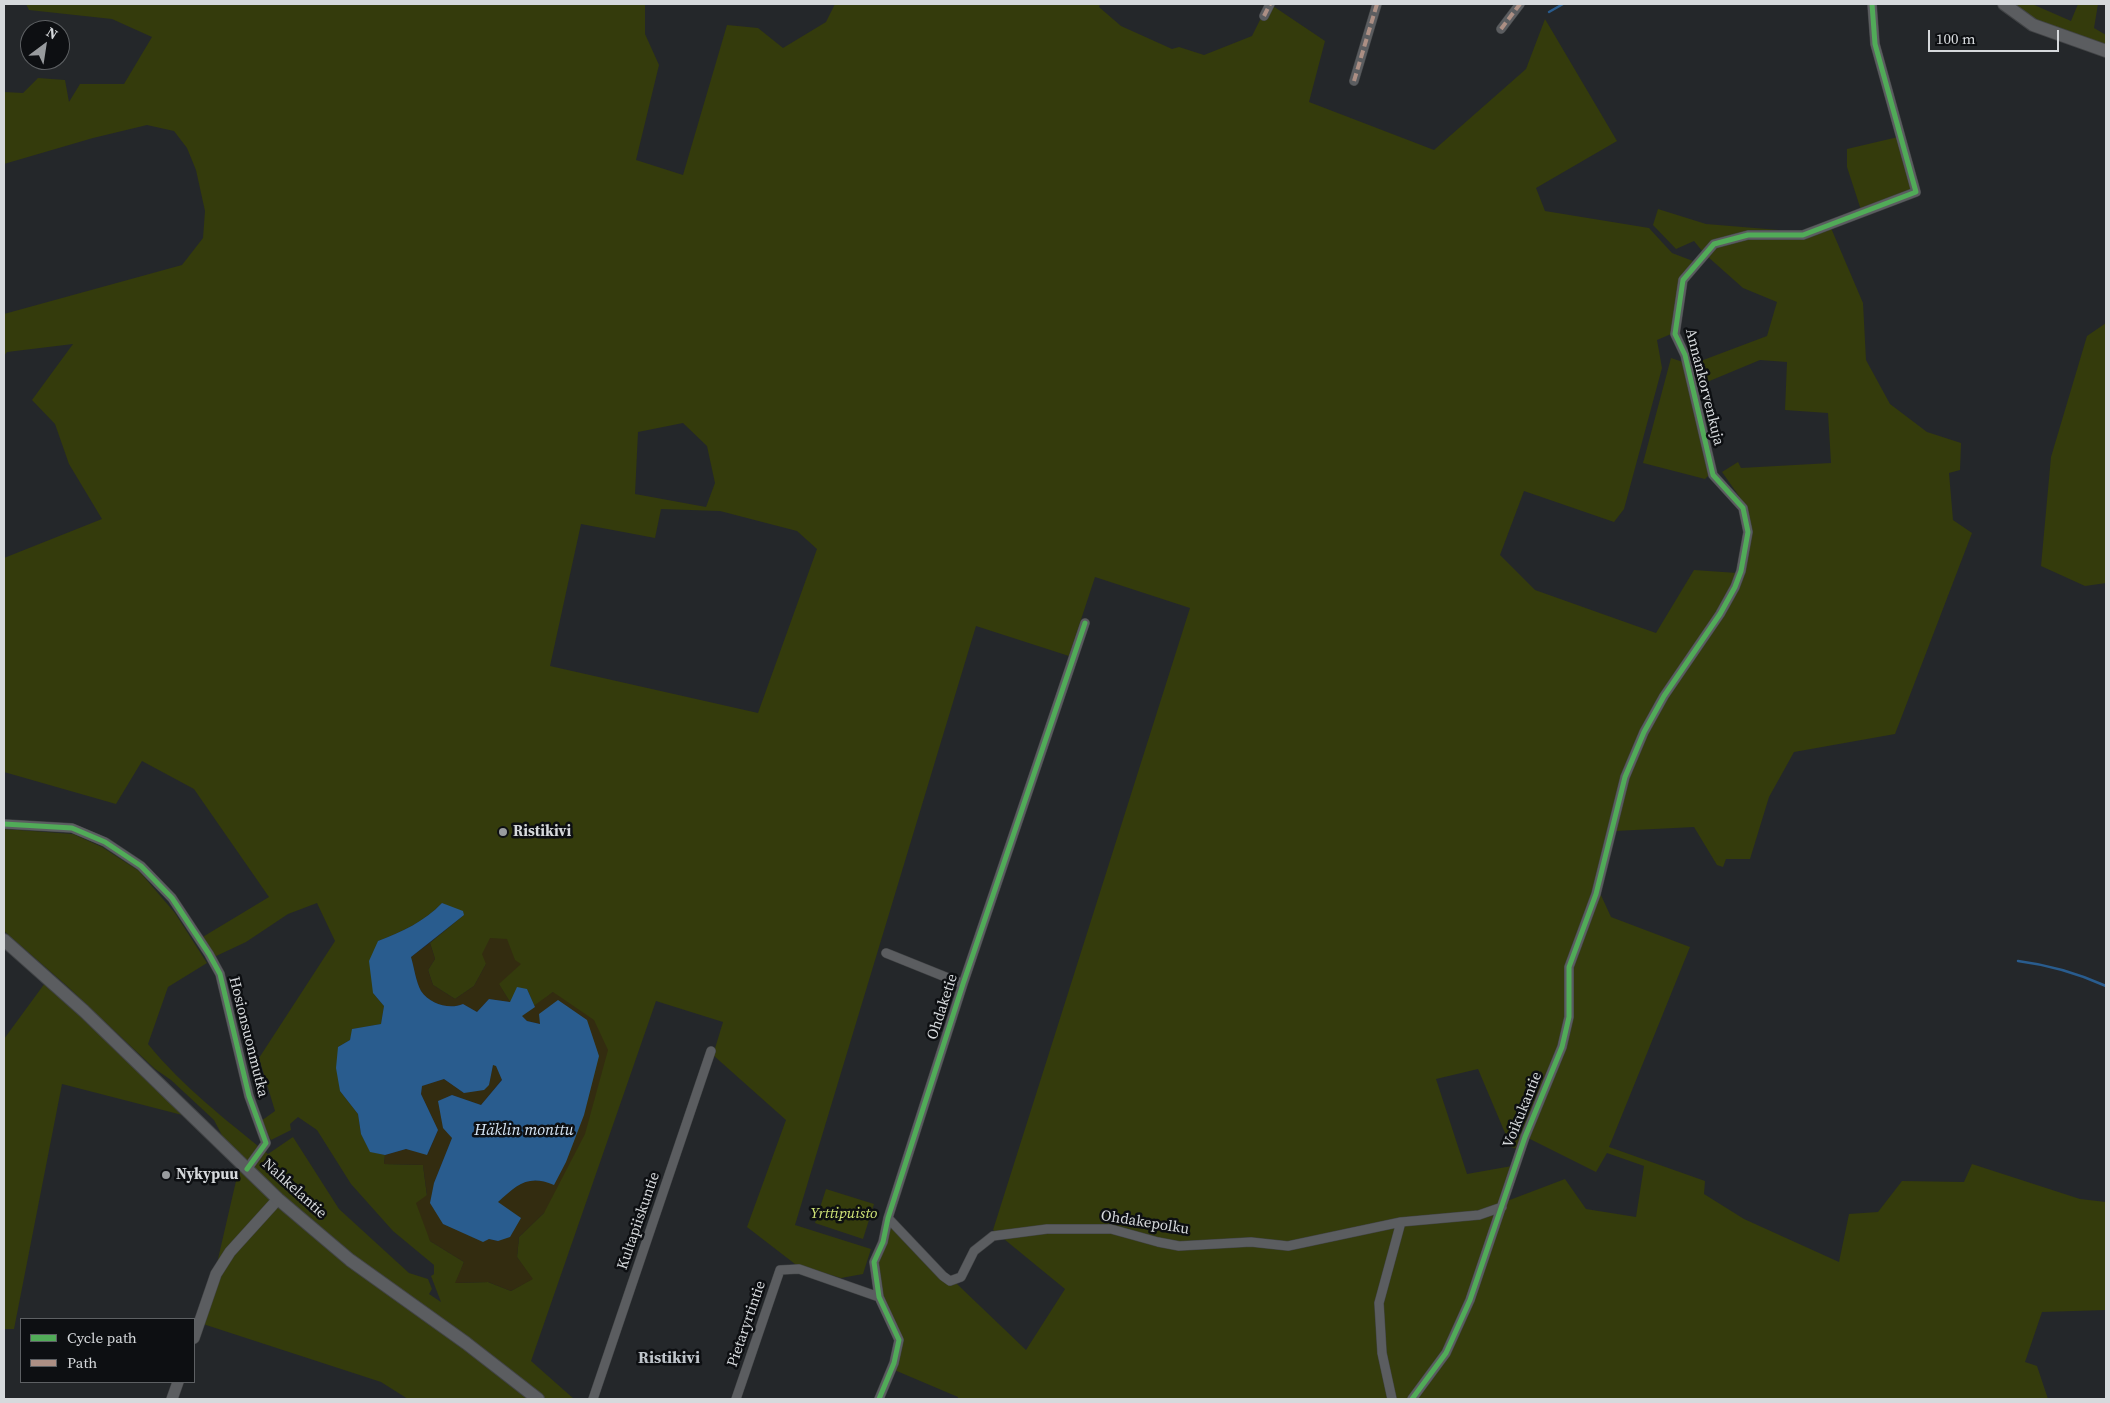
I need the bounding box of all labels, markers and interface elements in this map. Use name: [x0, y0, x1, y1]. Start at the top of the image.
north arrow: [20, 20, 70, 70]
scale bar: [1930, 20, 2061, 52]
text: N: [43, 22, 62, 44]
text: 100 m: [1936, 28, 1976, 49]
street label: Annankorvenkuja: [1681, 327, 1727, 447]
place label: Ristikivi: [513, 823, 571, 841]
marker: Ristikivi: [497, 826, 509, 838]
street label: Ohdaketie: [924, 972, 962, 1042]
street label: Hosionsuonmutka: [224, 975, 272, 1099]
street label: Voikukantie: [1500, 1069, 1546, 1151]
water label: Häklin monttu: [474, 1121, 574, 1141]
street label: Nahkelantie: [258, 1155, 330, 1223]
place label: Nykypuu: [176, 1166, 238, 1184]
marker: Nykypuu: [160, 1169, 172, 1181]
street label: Kultapiiskuntie: [614, 1170, 664, 1272]
park label: Yrttipuisto: [811, 1205, 877, 1223]
street label: Ohdakepolku: [1100, 1207, 1190, 1239]
street label: Pietaryrtintie: [724, 1279, 770, 1369]
legend: [20, 1318, 195, 1383]
text: Cycle path: [67, 1327, 137, 1348]
district label: Ristikivi: [638, 1349, 700, 1369]
text: Path: [67, 1352, 97, 1373]

